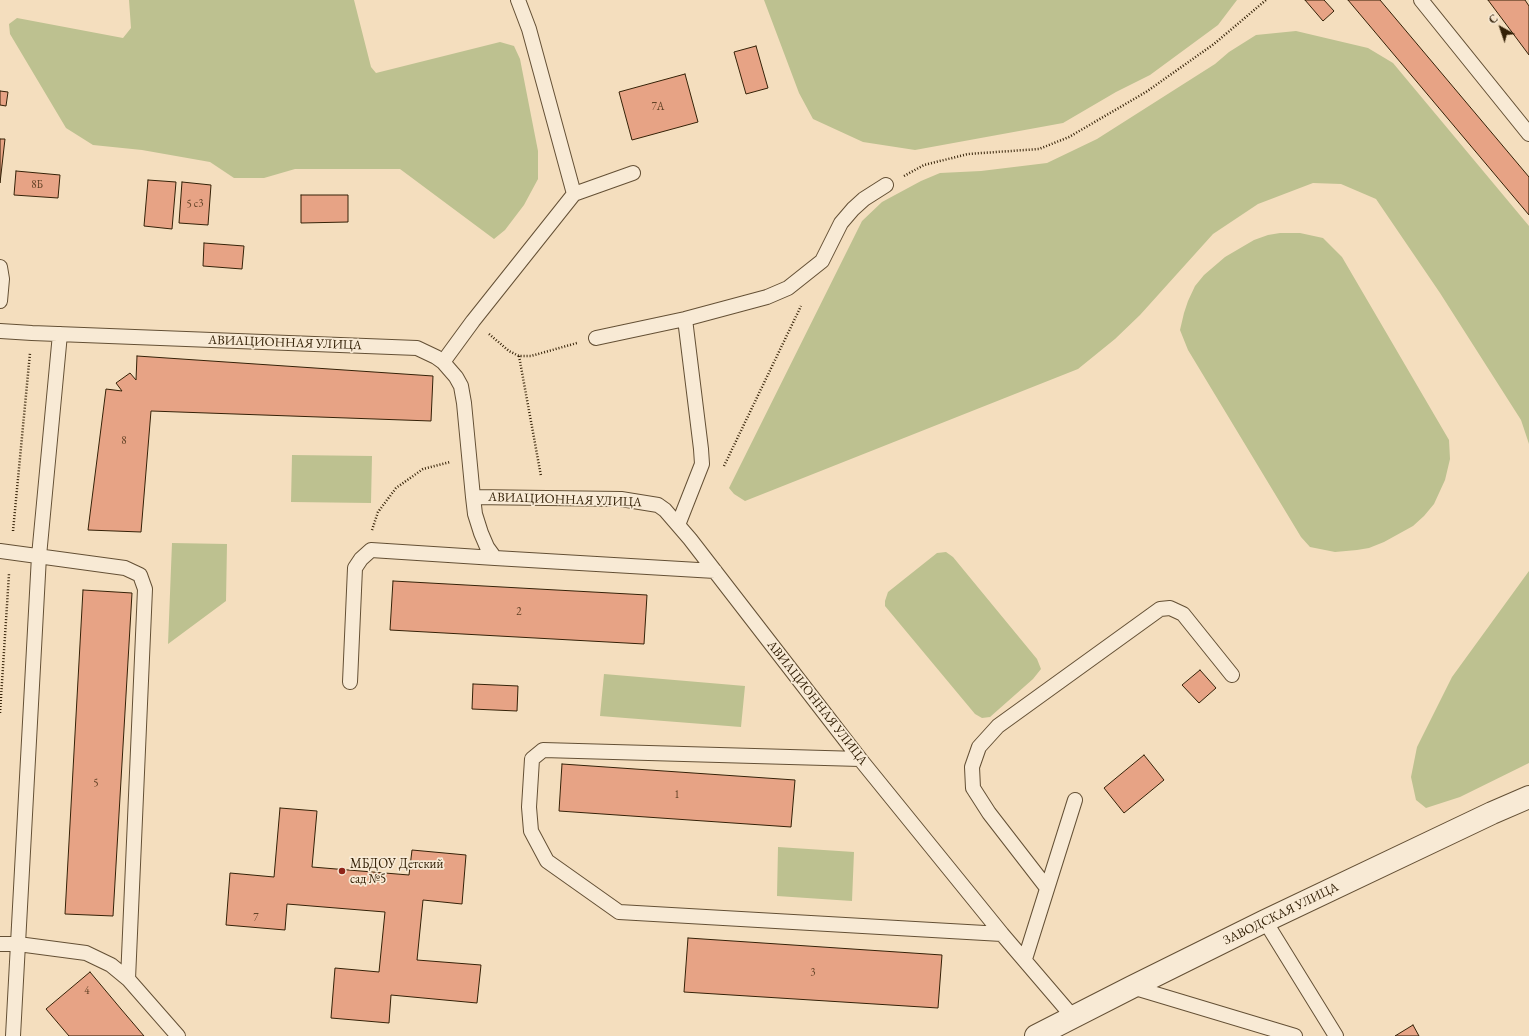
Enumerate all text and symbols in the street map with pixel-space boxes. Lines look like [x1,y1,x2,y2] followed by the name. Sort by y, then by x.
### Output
[1481,8,1521,48] north arrow
[1486,11,1501,27] text: С
[652,100,664,114] house number: 7А
[31,178,43,192] house number: 8Б
[186,197,204,211] house number: 5 с3
[208,333,362,353] street label: АВИАЦИОННАЯ УЛИЦА
[121,434,127,448] house number: 8
[488,490,642,510] street label: АВИАЦИОННАЯ УЛИЦА
[516,605,522,619] house number: 2
[763,638,871,768] street label: АВИАЦИОННАЯ УЛИЦА
[93,776,99,790] house number: 5
[674,788,680,802] house number: 1
[350,856,443,887] place label: МБДОУ Детский сад №5
[337,866,347,876] marker: МБДОУ Детский сад №5
[1221,879,1341,949] street label: ЗАВОДСКАЯ УЛИЦА
[253,911,259,925] house number: 7
[810,966,816,980] house number: 3
[84,984,90,998] house number: 4

